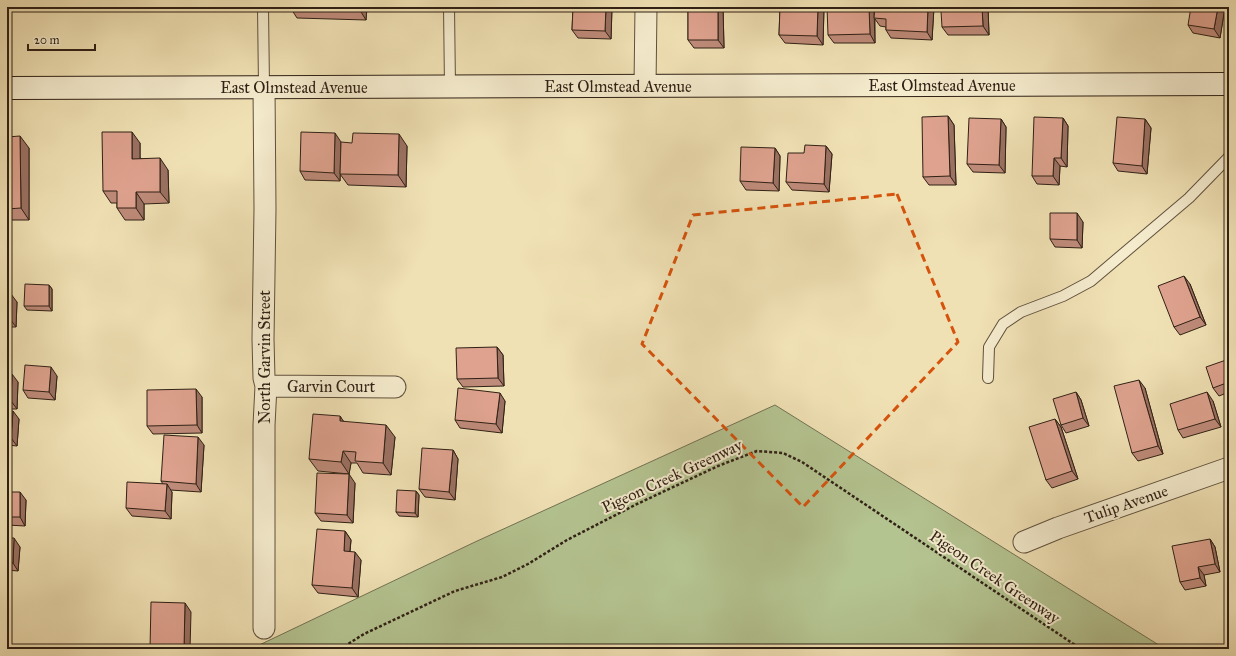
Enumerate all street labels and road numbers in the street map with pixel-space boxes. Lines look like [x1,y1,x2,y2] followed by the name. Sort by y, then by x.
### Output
[868,76,1016,95] street label: East Olmstead Avenue
[544,77,692,96] street label: East Olmstead Avenue
[220,78,368,97] street label: East Olmstead Avenue
[255,290,274,424] street label: North Garvin Street
[287,377,375,396] street label: Garvin Court
[599,435,746,518] street label: Pigeon Creek Greenway
[1082,481,1171,527] street label: Tulip Avenue
[926,526,1064,629] street label: Pigeon Creek Greenway

